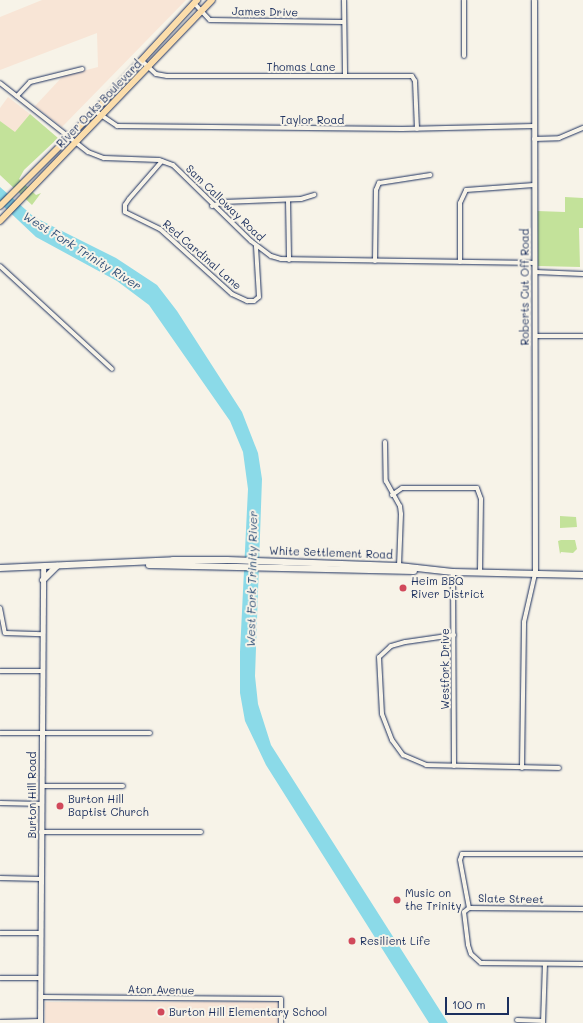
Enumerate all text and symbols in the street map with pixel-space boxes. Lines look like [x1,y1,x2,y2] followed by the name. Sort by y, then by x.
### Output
[232,5,298,19] street label: James Drive
[54,58,144,150] street label: River Oaks Boulevard
[267,60,335,74] street label: Thomas Lane
[280,113,344,127] street label: Taylor Road
[183,162,267,244] street label: Sam Calloway Road
[20,209,144,293] water label: West Fork Trinity River
[160,217,244,293] street label: Red Cardinal Lane
[518,228,532,346] street label: Roberts Cut Off Road
[244,511,260,647] water label: West Fork Trinity River
[269,544,393,562] street label: White Settlement Road
[411,575,484,601] place label: Heim BBQ River District
[398,583,408,593] marker: Heim BBQ River District
[438,628,452,710] street label: Westfork Drive
[25,752,39,838] street label: Burton Hill Road
[68,793,149,819] place label: Burton Hill Baptist Church
[55,801,65,811] marker: Burton Hill Baptist Church
[405,887,461,913] place label: Music on the Trinity
[478,892,544,906] street label: Slate Street
[392,895,402,905] marker: Music on the Trinity
[360,934,430,948] place label: Resilient Life
[347,936,357,946] marker: Resilient Life
[128,983,194,997] street label: Aton Avenue
[447,989,511,1015] scale bar
[452,996,486,1012] text: 100 m
[169,1005,327,1019] place label: Burton Hill Elementary School
[156,1007,166,1017] marker: Burton Hill Elementary School

